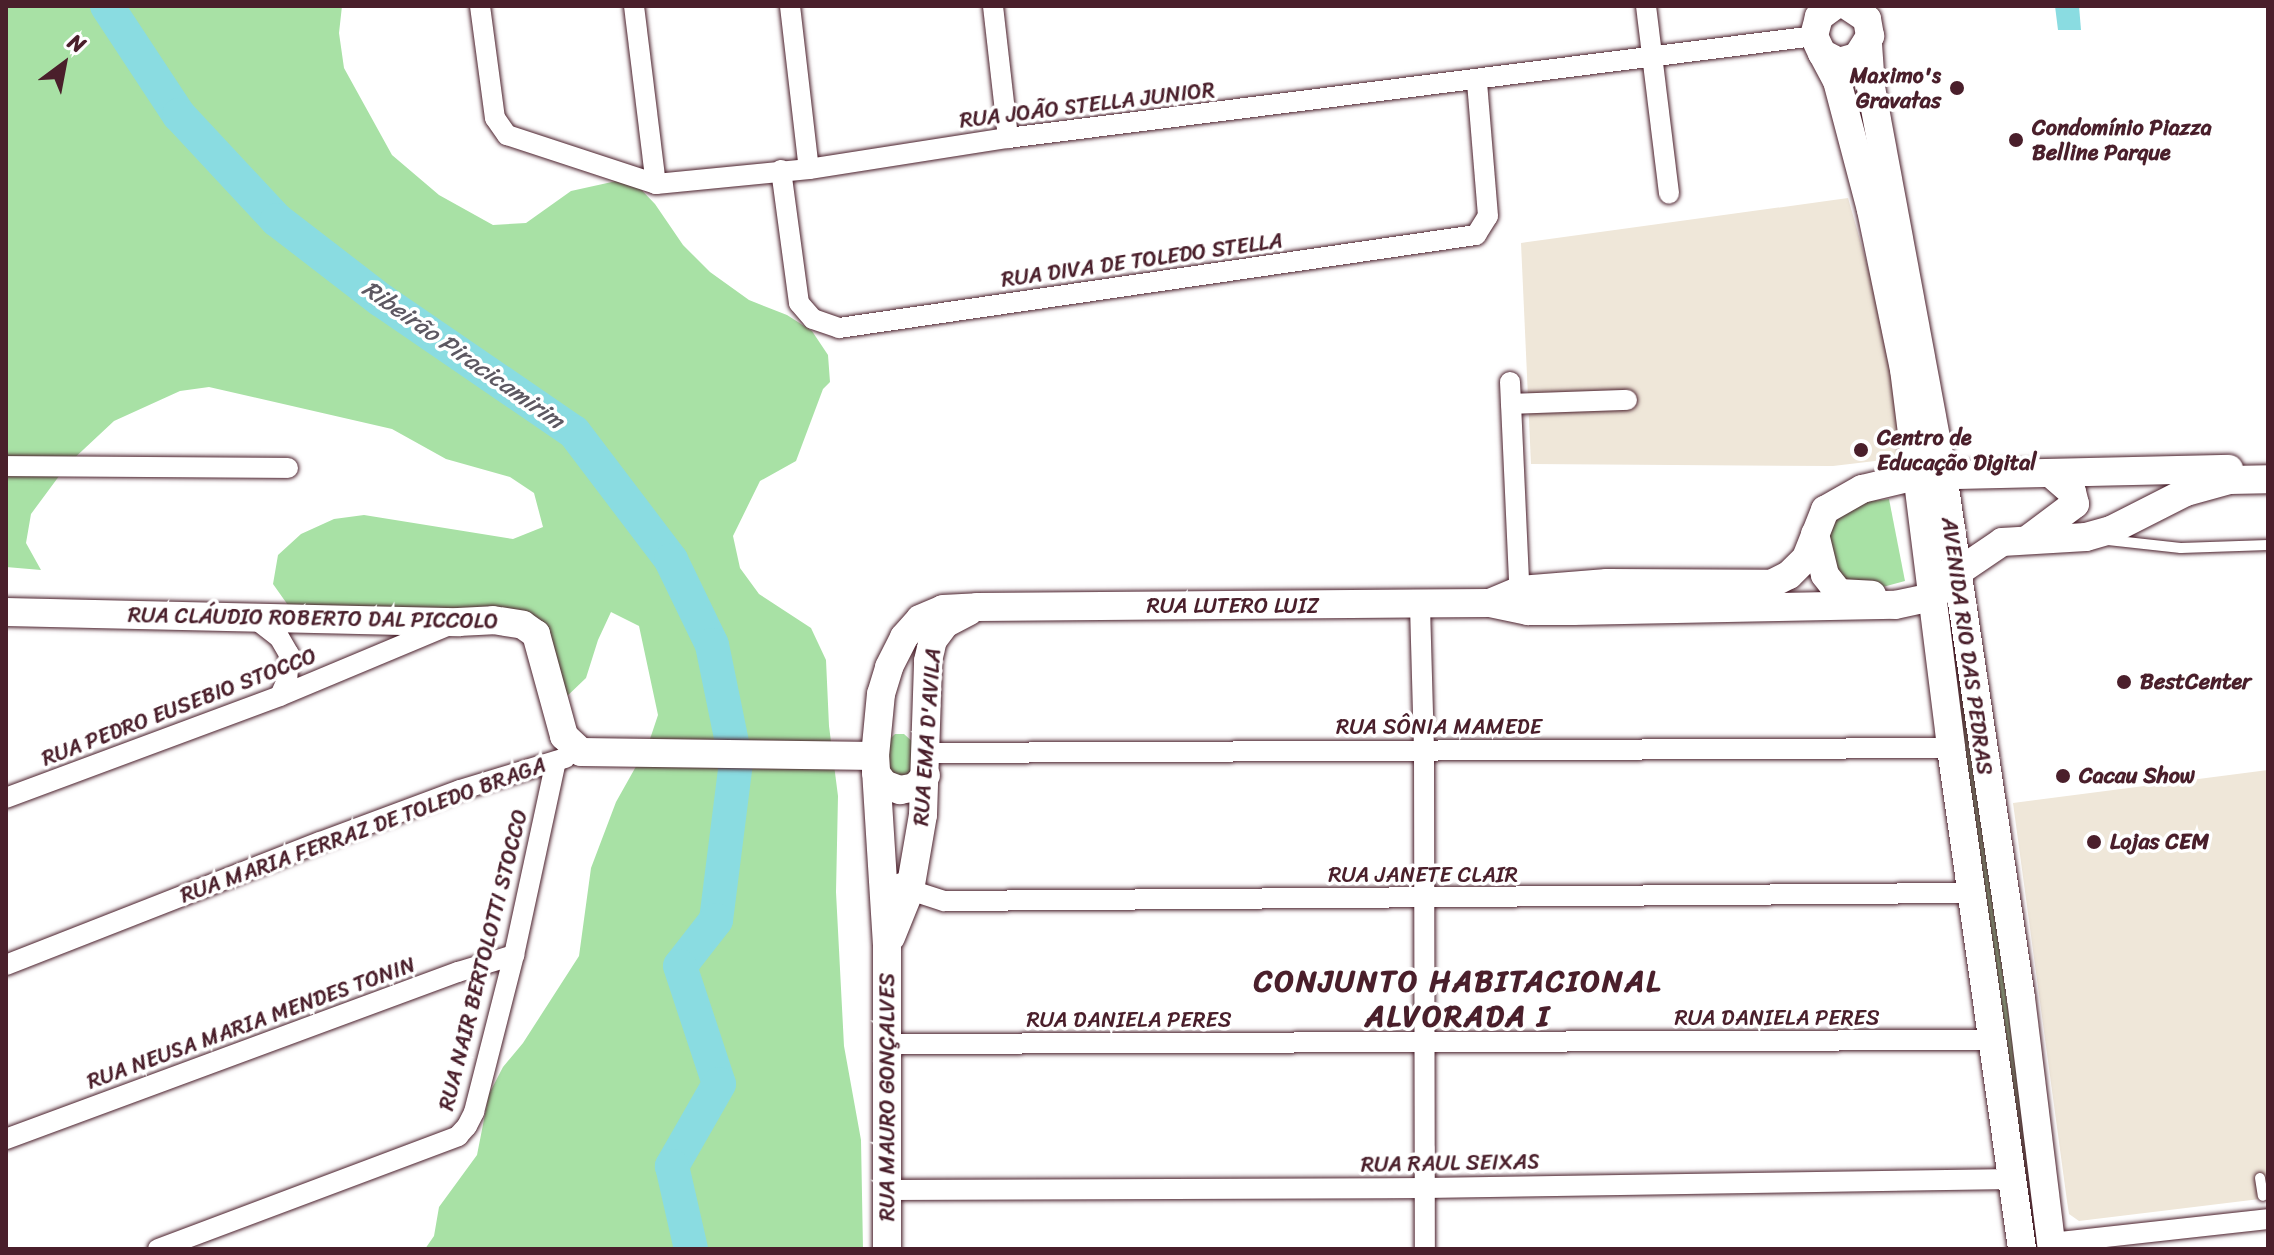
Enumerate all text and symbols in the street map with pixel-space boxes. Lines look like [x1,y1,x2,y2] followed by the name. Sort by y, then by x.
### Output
[60,23,94,64] text: N
[24,24,104,104] north arrow
[1850,62,1941,114] place label: Maximo's Gravatas
[957,76,1217,134] street label: RUA JOÃO STELLA JUNIOR
[1948,79,1966,97] marker: Maximo's Gravatas
[2032,114,2212,166] place label: Condomínio Piazza Belline Parque
[2007,131,2025,149] marker: Condomínio Piazza Belline Parque
[998,227,1286,293] street label: RUA DIVA DE TOLEDO STELLA
[357,275,569,435] water label: Ribeirão Piracicamirim
[1877,424,2037,476] place label: Centro de Educação Digital
[1852,441,1870,459] marker: Centro de Educação Digital
[1936,514,1998,778] street label: AVENIDA RIO DAS PEDRAS
[1147,593,1319,619] street label: RUA LUTERO LUIZ
[128,602,498,634] street label: RUA CLÁUDIO ROBERTO DAL PICCOLO
[37,642,321,772] street label: RUA PEDRO EUSEBIO STOCCO
[908,648,946,826] street label: RUA EMA D'AVILA
[2140,669,2251,695] place label: BestCenter
[2115,673,2133,691] marker: BestCenter
[1335,714,1543,740] street label: RUA SÔNIA MAMEDE
[177,752,549,908] street label: RUA MARIA FERRAZ DE TOLEDO BRAGA
[2079,763,2195,789] place label: Cacau Show
[2054,767,2072,785] marker: Cacau Show
[433,807,533,1113] street label: RUA NAIR BERTOLOTTI STOCCO
[2110,829,2210,855] place label: Lojas CEM
[2085,833,2103,851] marker: Lojas CEM
[1330,862,1516,888] street label: RUA JANETE CLAIR
[82,951,420,1095] street label: RUA NEUSA MARIA MENDES TONIN
[1256,963,1660,1034] district label: CONJUNTO HABITACIONAL ALVORADA I
[874,973,900,1221] street label: RUA MAURO GONÇALVES
[1677,1005,1877,1031] street label: RUA DANIELA PERES
[1029,1007,1229,1033] street label: RUA DANIELA PERES
[1361,1148,1539,1178] street label: RUA RAUL SEIXAS

